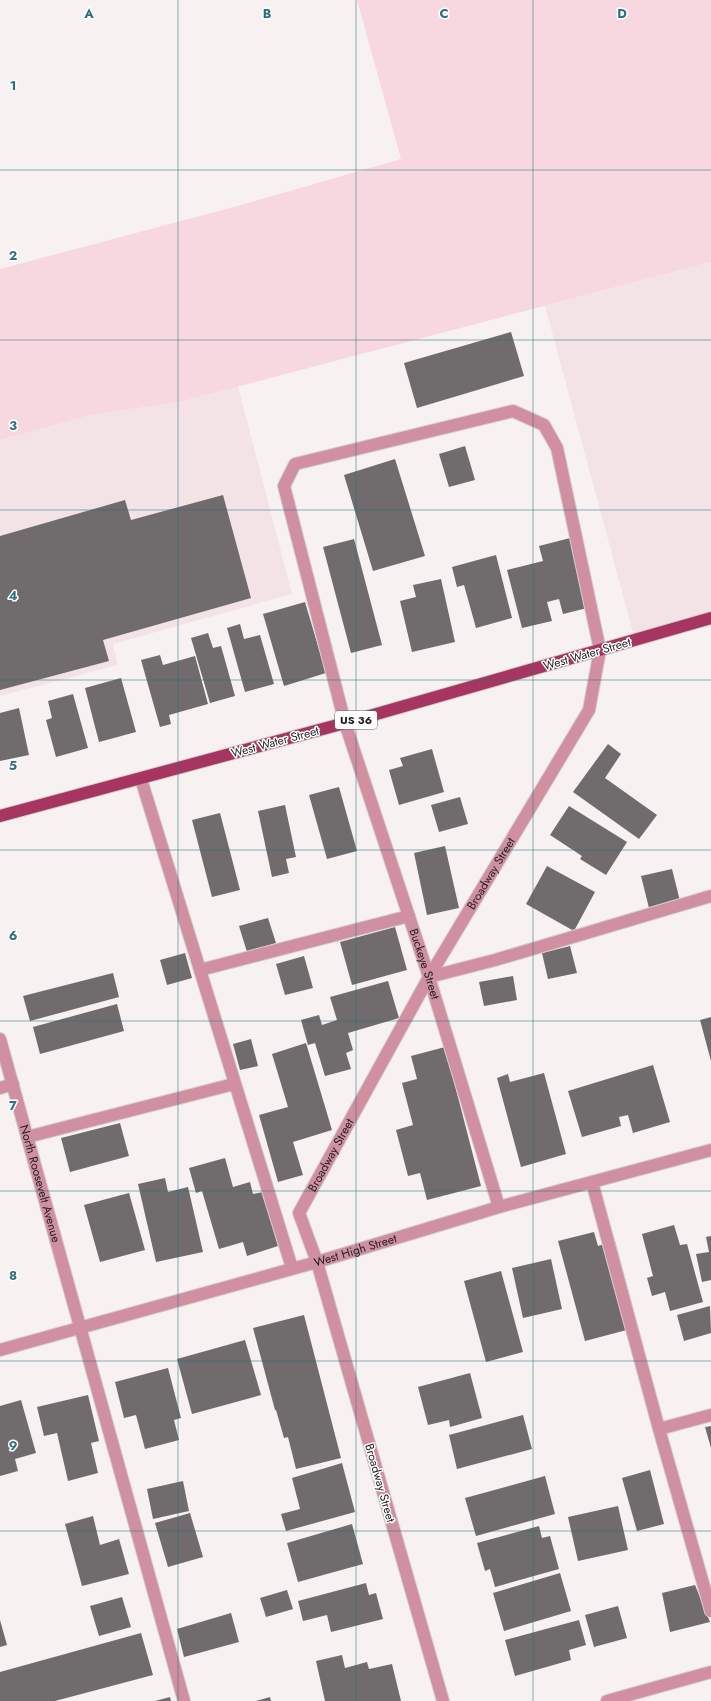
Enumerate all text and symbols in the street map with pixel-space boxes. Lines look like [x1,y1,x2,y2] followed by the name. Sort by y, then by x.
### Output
[83,4,94,23] text: A
[263,4,272,23] text: B
[439,4,449,23] text: C
[617,4,627,23] text: D
[10,76,16,95] text: 1
[9,246,17,265] text: 2
[9,416,17,435] text: 3
[8,586,18,605] text: 4
[541,633,633,675] street label: West Water Street
[335,711,377,729] road number: US 36
[229,722,321,762] street label: West Water Street
[9,756,17,775] text: 5
[462,834,520,913] street label: Broadway Street
[9,926,18,945] text: 6
[405,926,444,1002] street label: Buckeye Street
[9,1096,17,1115] text: 7
[303,1115,358,1195] street label: Broadway Street
[15,1123,65,1244] street label: North Roosevelt Avenue
[312,1229,399,1271] street label: West High Street
[9,1266,17,1285] text: 8
[9,1436,18,1455] text: 9
[360,1441,400,1525] street label: Broadway Street

